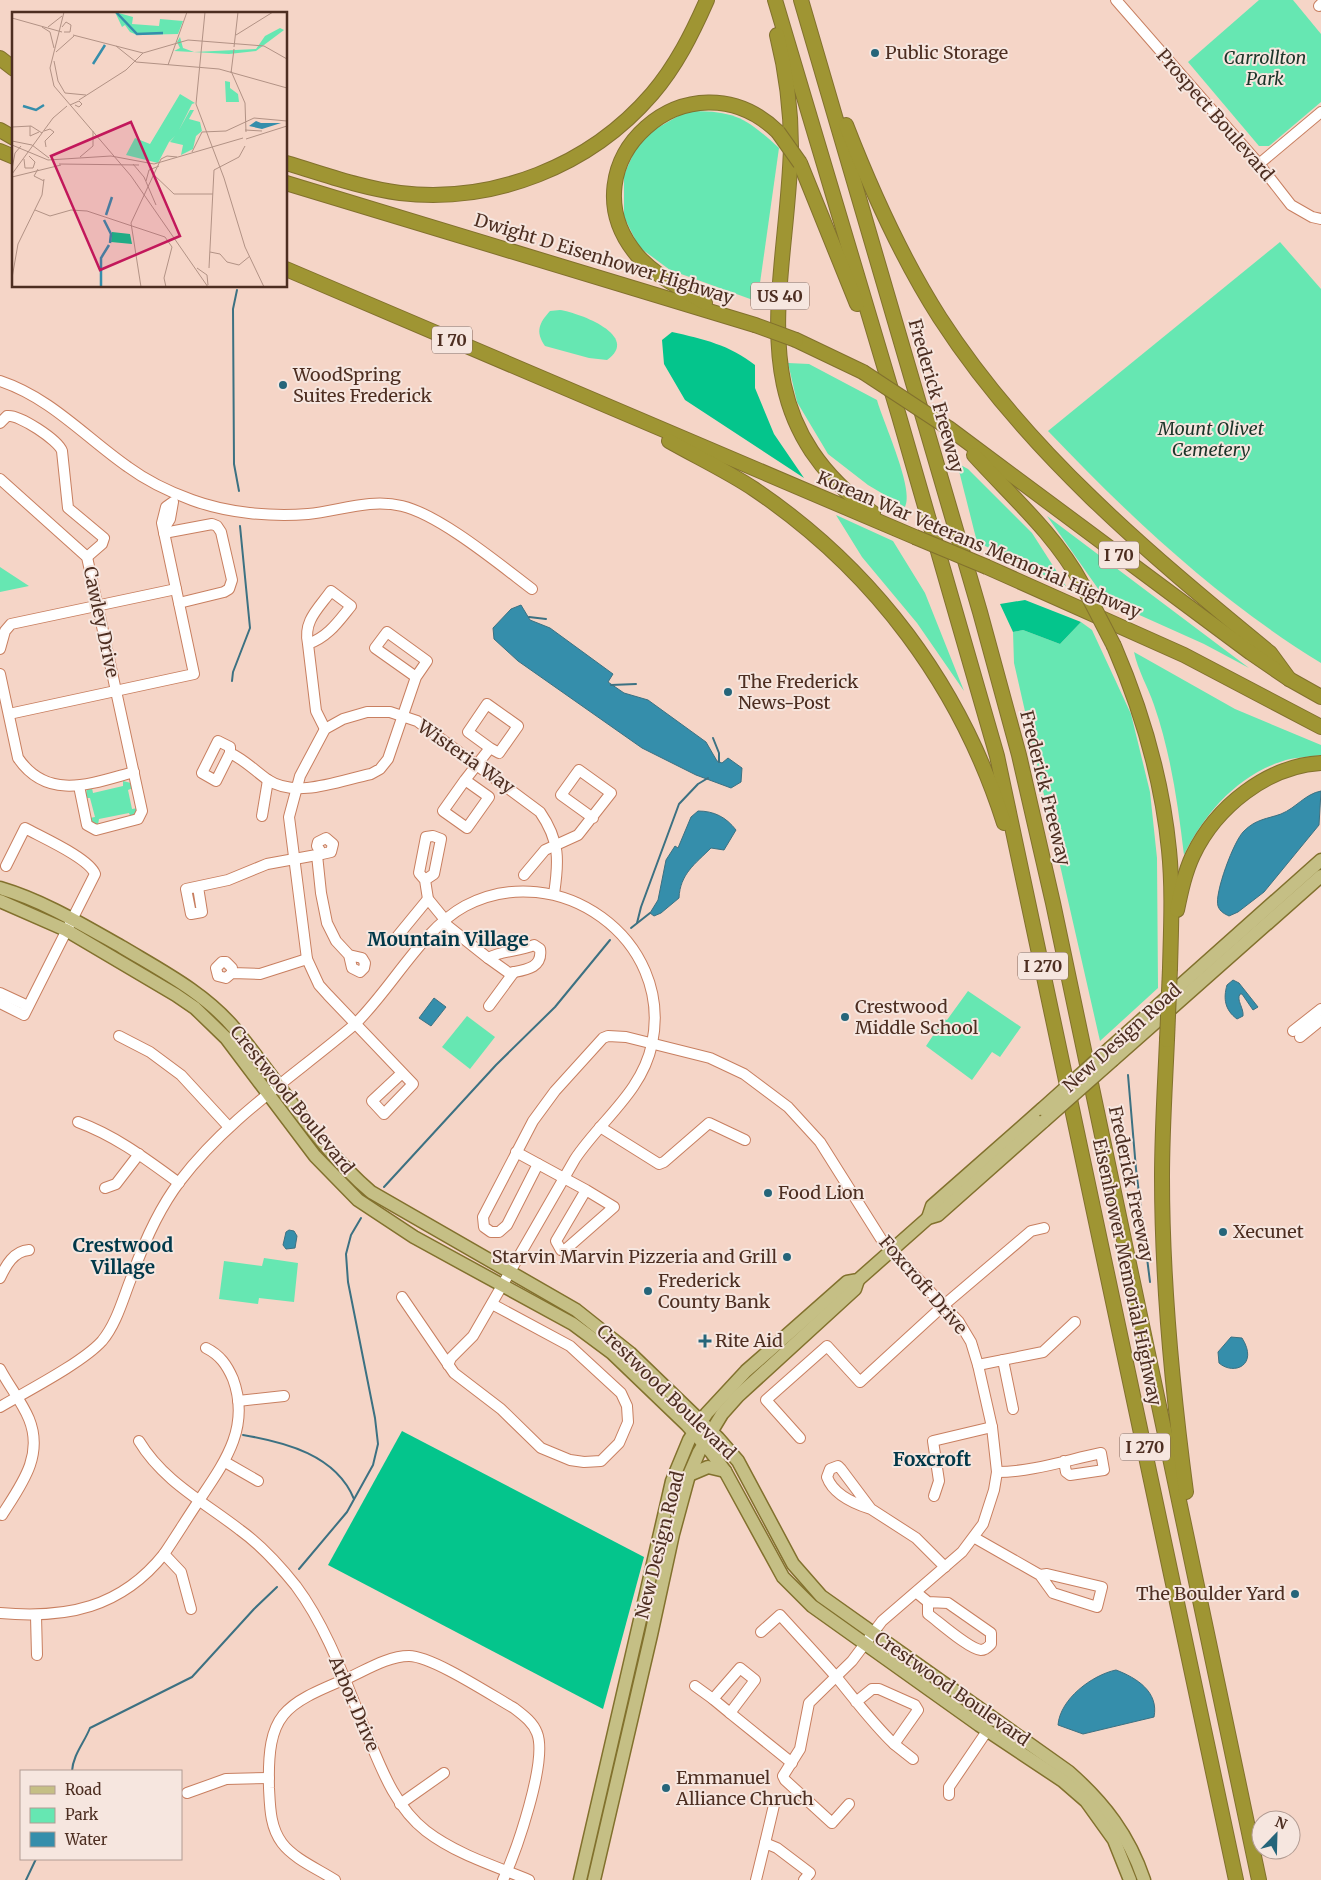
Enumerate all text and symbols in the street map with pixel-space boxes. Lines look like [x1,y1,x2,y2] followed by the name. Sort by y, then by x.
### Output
[12,12,288,288] inset map
[885,41,1008,64] place label: Public Storage
[1152,44,1279,186] street label: Prospect Boulevard
[1224,46,1306,90] park label: Carrollton Park
[869,47,881,59] marker: Public Storage
[472,208,737,309] street label: Dwight D Eisenhower Highway
[751,282,809,310] road number: US 40
[904,316,970,476] street label: Frederick Freeway
[432,326,472,354] road number: I 70
[292,363,433,407] place label: WoodSpring Suites Frederick
[277,379,289,391] marker: WoodSpring Suites Frederick
[1157,417,1265,461] park label: Mount Olivet Cemetery
[814,466,1145,624] street label: Korean War Veterans Memorial Highway
[1099,542,1139,568] road number: I 70
[79,564,124,679] street label: Cawley Drive
[738,670,859,714] place label: The Frederick News-Post
[722,686,734,698] marker: The Frederick News-Post
[1015,708,1076,868] street label: Frederick Freeway
[412,714,520,799] street label: Wisteria Way
[367,927,529,951] district label: Mountain Village
[1018,952,1068,979] road number: I 270
[1058,978,1186,1097] street label: New Design Road
[855,995,979,1039] place label: Crestwood Middle School
[839,1011,851,1023] marker: Crestwood Middle School
[225,1021,359,1179] street label: Crestwood Boulevard
[1104,1104,1159,1265] street label: Frederick Freeway
[1088,1136,1167,1408] street label: Eisenhower Memorial Highway
[778,1181,865,1204] place label: Food Lion
[762,1187,774,1199] marker: Food Lion
[1233,1220,1304,1243] place label: Xecunet
[1217,1226,1229,1238] marker: Xecunet
[874,1231,972,1339] street label: Foxcroft Drive
[73,1233,173,1279] district label: Crestwood Village
[492,1245,777,1268] place label: Starvin Marvin Pizzeria and Grill
[781,1251,793,1263] marker: Starvin Marvin Pizzeria and Grill
[658,1269,771,1313] place label: Frederick County Bank
[642,1285,654,1297] marker: Frederick County Bank
[592,1319,741,1464] street label: Crestwood Boulevard
[715,1329,783,1352] place label: Rite Aid
[699,1335,711,1347] marker: Rite Aid
[1120,1434,1170,1460] road number: I 270
[893,1447,972,1471] district label: Foxcroft
[630,1468,689,1621] street label: New Design Road
[1136,1582,1285,1605] place label: The Boulder Yard
[1289,1588,1301,1600] marker: The Boulder Yard
[870,1626,1035,1751] street label: Crestwood Boulevard
[324,1652,385,1755] street label: Arbor Drive
[675,1766,814,1810] place label: Emmanuel Alliance Chruch
[20,1770,182,1860] legend
[65,1780,101,1799] text: Road
[660,1782,672,1794] marker: Emmanuel Alliance Chruch
[65,1805,99,1824] text: Park
[1251,1810,1301,1860] north arrow
[1272,1813,1290,1833] text: N
[64,1830,108,1849] text: Water

